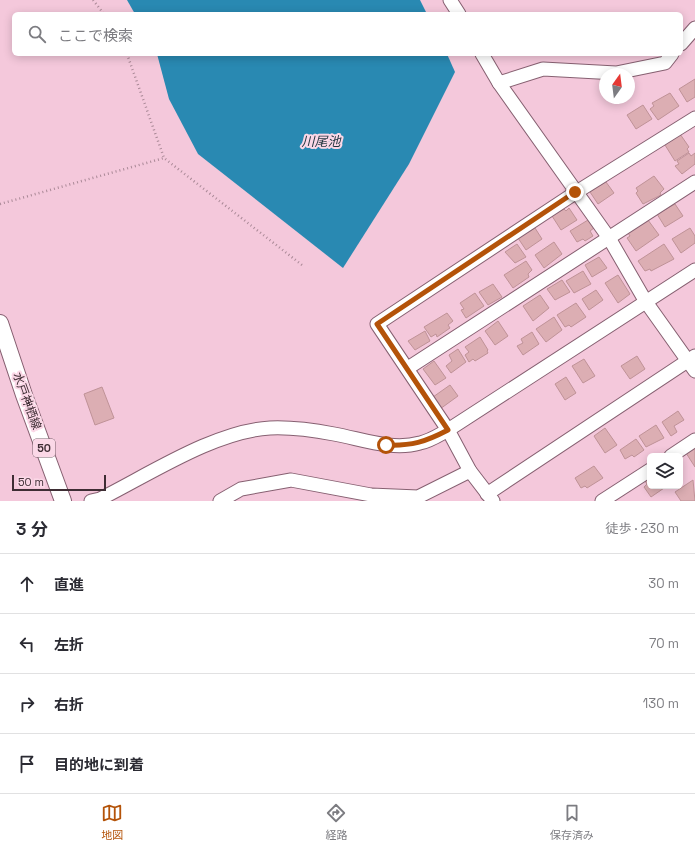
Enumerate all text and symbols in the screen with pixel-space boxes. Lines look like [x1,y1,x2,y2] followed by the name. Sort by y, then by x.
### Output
[12,12,683,56] search box
[26,23,48,45] icon: search
[58,26,133,45] text: ここで検索
[599,68,635,104] north arrow
[301,133,342,150] water label: 川尾池
[566,183,584,201] route end
[9,370,45,432] street label: 水戸神栖線
[377,436,395,454] route start
[33,439,55,457] road number: 50
[647,453,683,489] map controls
[647,453,683,489] button: layers
[12,473,106,492] scale bar
[18,475,44,489] text: 50 m
[16,518,48,540] text: 3 分
[605,520,679,537] text: 徒歩 · 230 m
[16,573,38,595] icon: ahead
[54,575,84,594] text: 直進
[648,575,679,592] text: 30 m
[16,633,38,655] icon: left
[54,635,84,654] text: 左折
[649,635,679,652] text: 70 m
[16,693,38,715] icon: right
[54,695,84,714] text: 右折
[643,695,679,712] text: 130 m
[16,753,38,775] icon: arrive
[54,755,144,774] text: 目的地に到着
[101,802,123,842] tab: 地図
[325,802,347,842] tab: 経路
[550,802,594,842] tab: 保存済み

